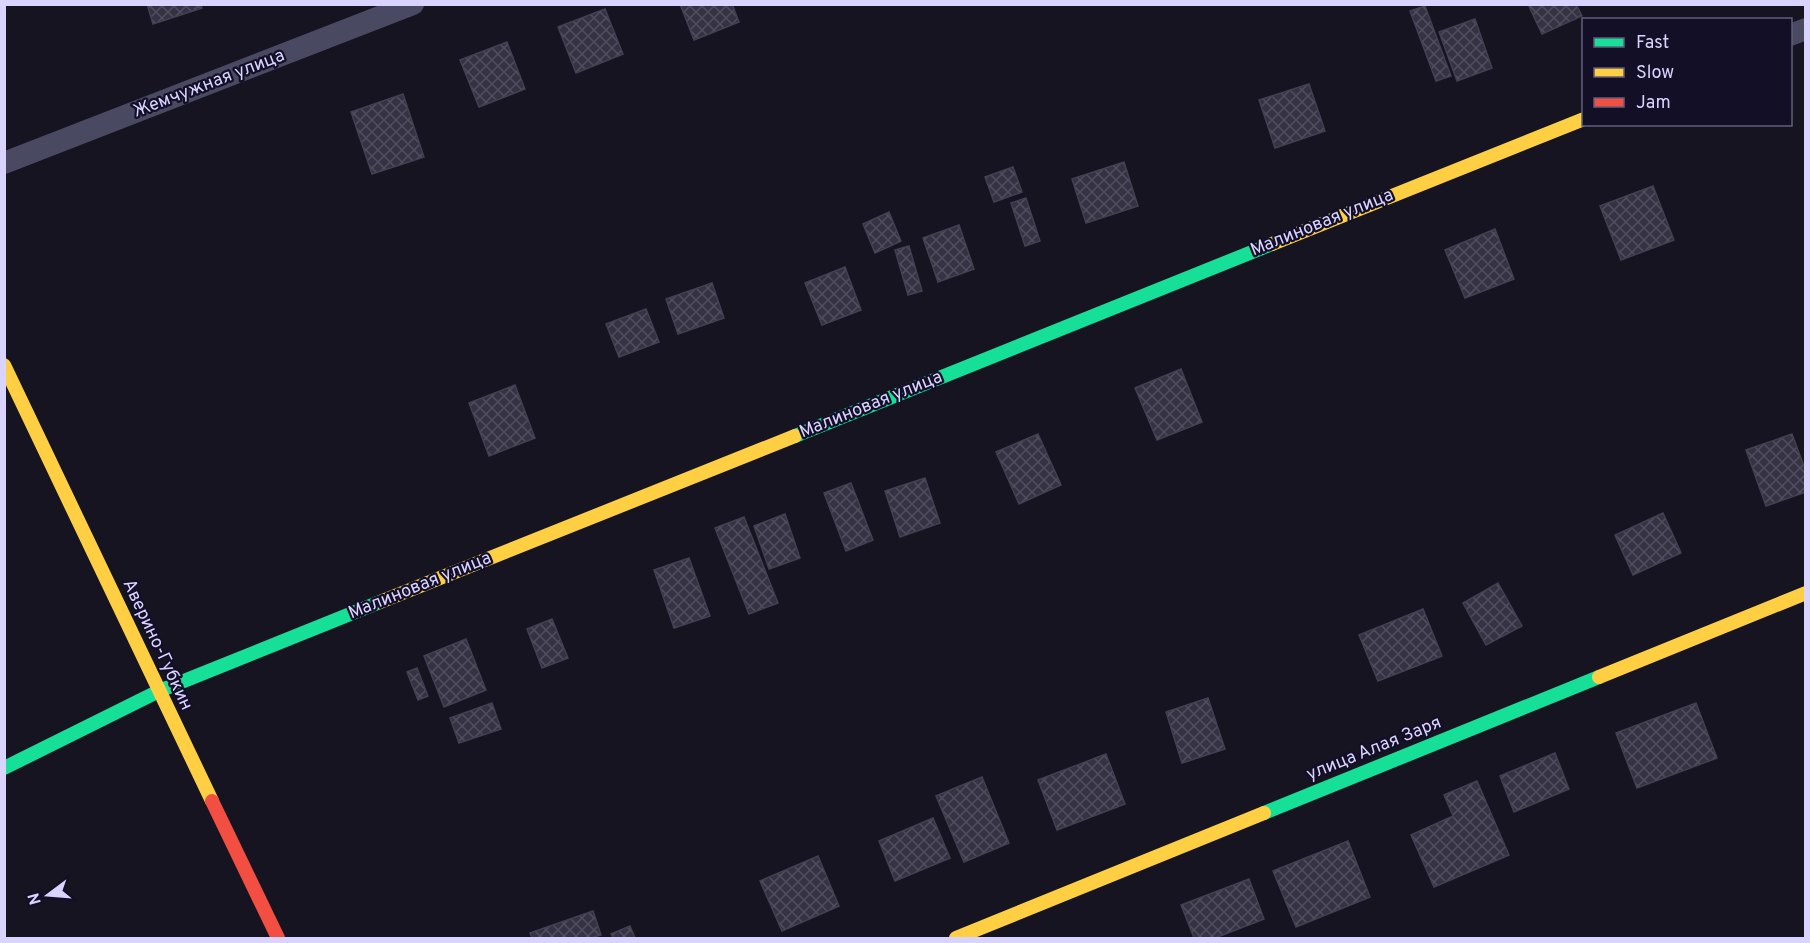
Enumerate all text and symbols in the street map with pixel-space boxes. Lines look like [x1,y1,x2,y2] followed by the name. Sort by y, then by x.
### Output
[1582,18,1792,126] legend
[1636,32,1669,55] text: Fast
[130,45,288,123] street label: Жемчужная улица
[1636,62,1674,85] text: Slow
[1636,92,1671,115] text: Jam
[1247,184,1397,262] street label: Малиновая улица
[796,366,946,444] street label: Малиновая улица
[345,547,495,625] street label: Малиновая улица
[117,576,197,714] street label: Аверино-Губкин
[1303,711,1445,787] street label: улица Алая Заря
[18,865,78,925] north arrow
[24,890,47,907] text: N

